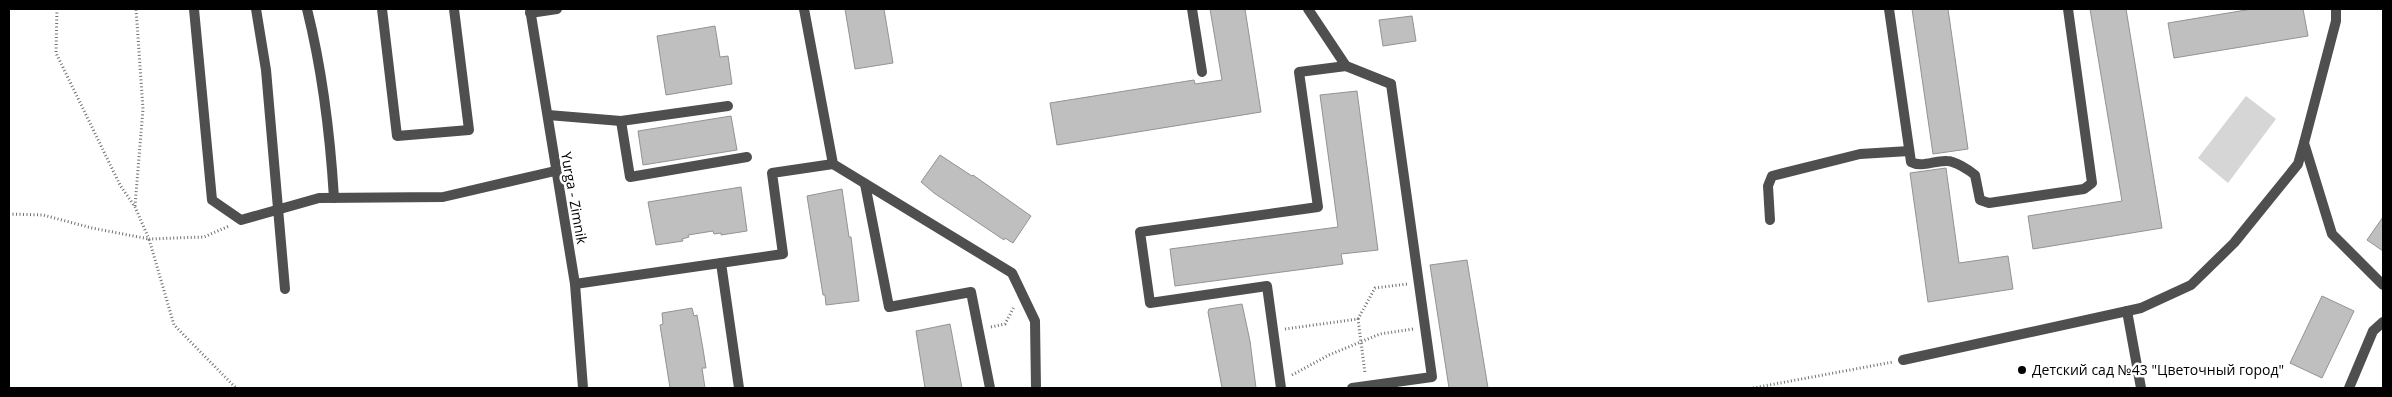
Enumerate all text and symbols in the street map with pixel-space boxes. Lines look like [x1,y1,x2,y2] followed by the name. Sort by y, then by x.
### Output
[557,150,592,246] street label: Yurga - Zimnik
[2032,360,2284,379] place label: Детский сад №43 "Цветочный город"
[2016,364,2028,376] marker: Детский сад №43 "Цветочный город"

